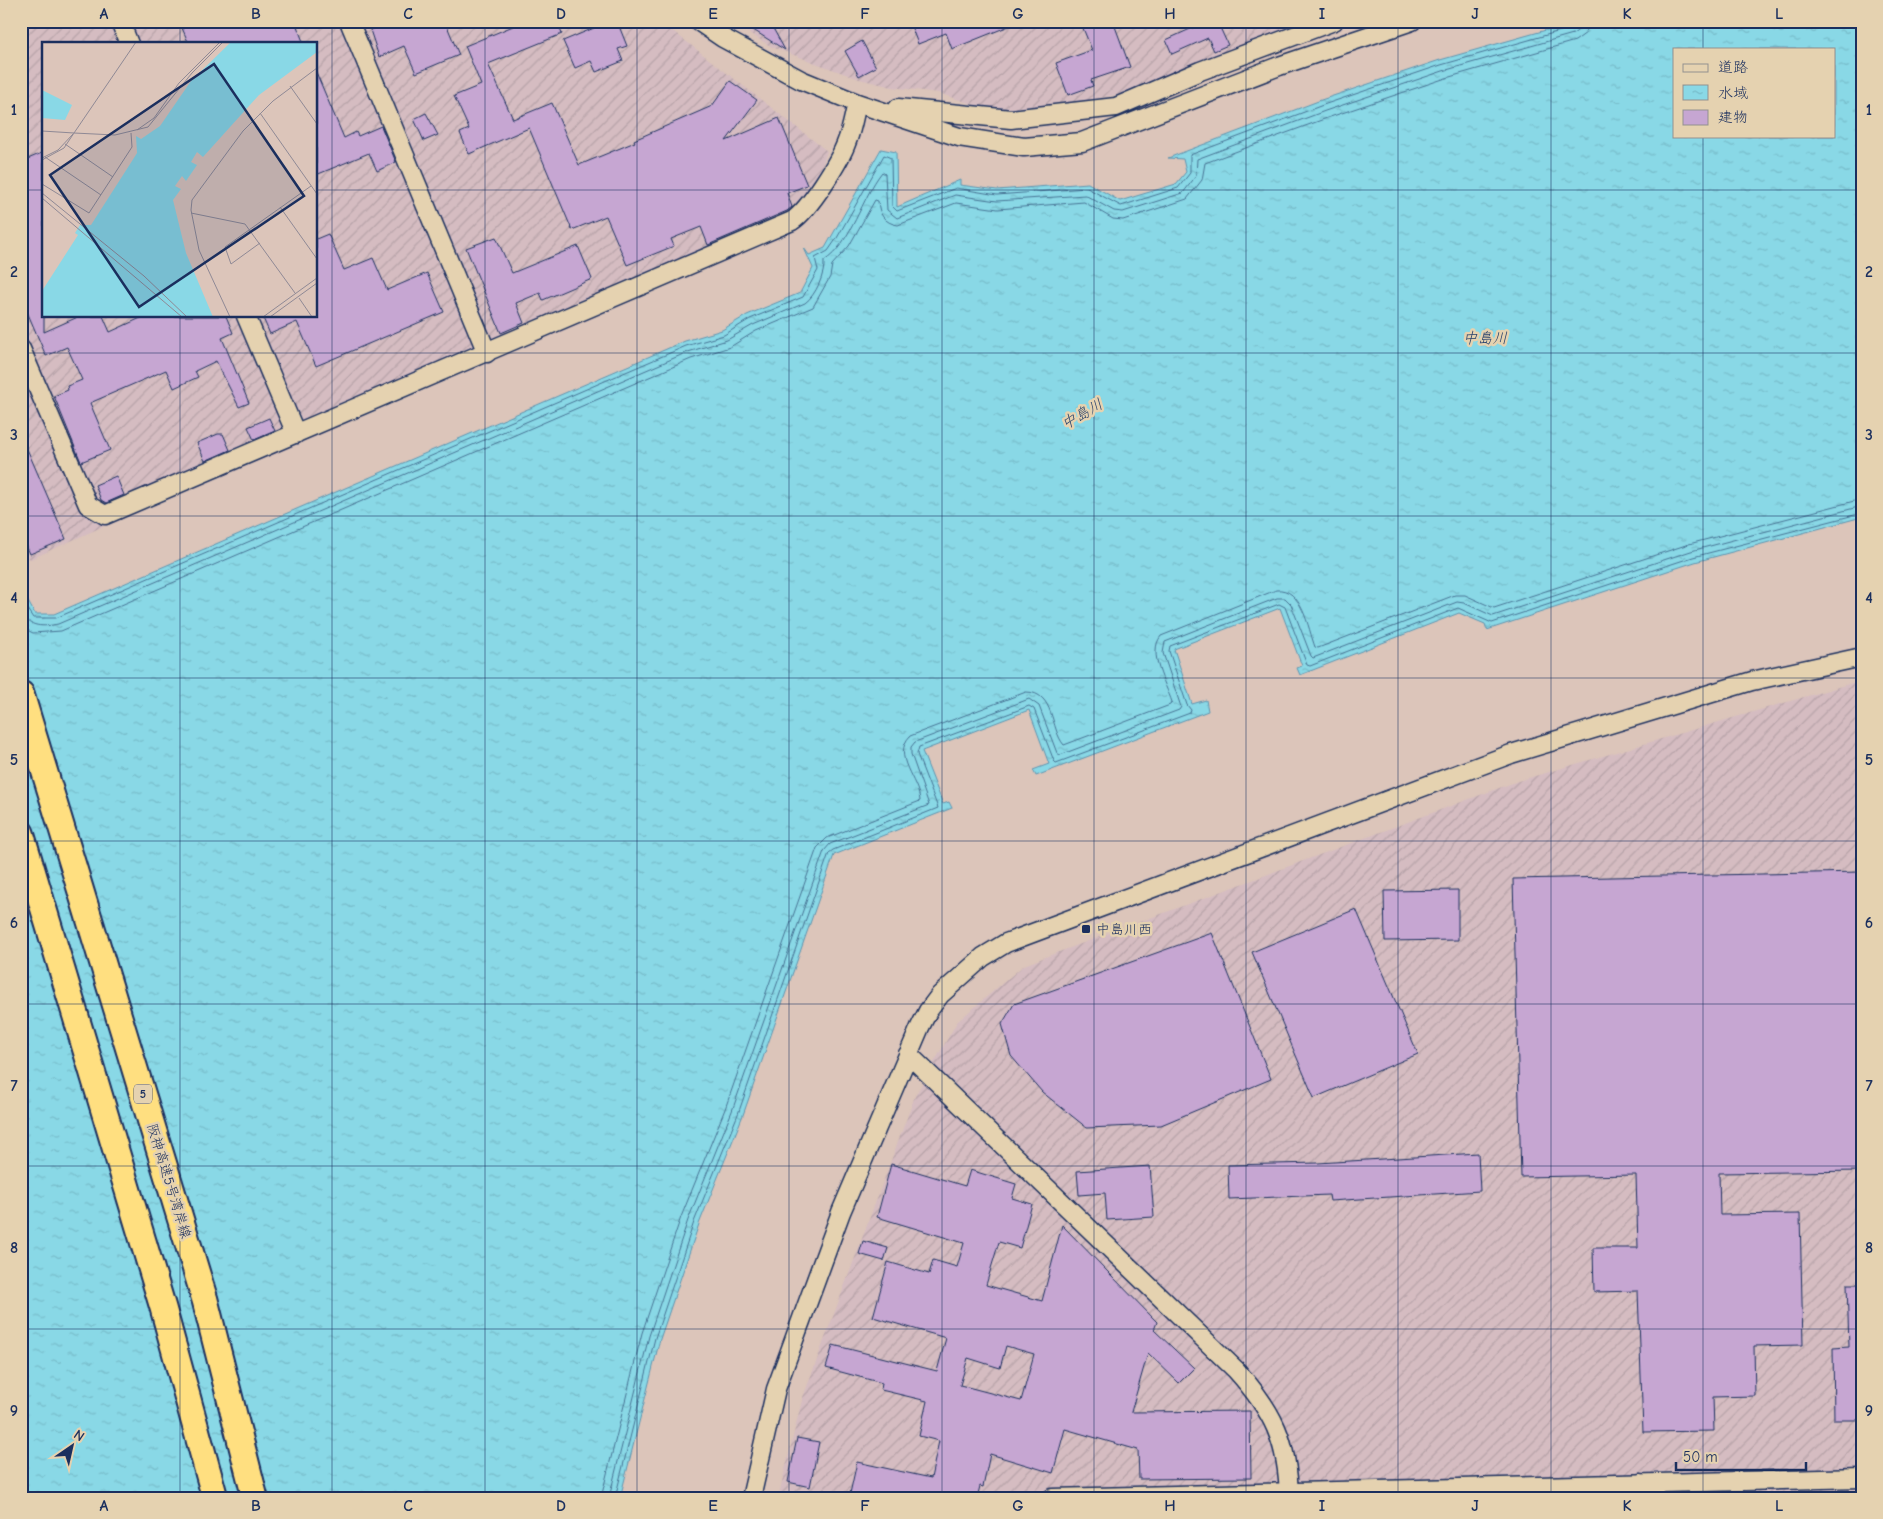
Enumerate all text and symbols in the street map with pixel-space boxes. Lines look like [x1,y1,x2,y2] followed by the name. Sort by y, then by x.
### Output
[100,5,109,23] text: A
[251,5,261,23] text: B
[403,5,413,23] text: C
[556,5,566,23] text: D
[708,5,718,23] text: E
[860,5,870,23] text: F
[1012,5,1024,23] text: G
[1164,5,1176,23] text: H
[1319,5,1325,23] text: I
[1471,5,1479,23] text: J
[1622,5,1632,23] text: K
[1775,5,1783,23] text: L
[42,42,318,318] inset map
[1673,48,1836,138] legend
[1718,58,1748,76] text: 道路
[1718,84,1748,102] text: 水域
[11,101,17,119] text: 1
[1866,101,1872,119] text: 1
[1718,108,1748,126] text: 建物
[10,263,18,281] text: 2
[1865,263,1873,281] text: 2
[1462,329,1508,347] water label: 中島川
[1058,395,1106,433] water label: 中島川
[10,426,18,444] text: 3
[1865,426,1873,444] text: 3
[10,589,18,607] text: 4
[1865,589,1873,607] text: 4
[10,751,18,769] text: 5
[1865,751,1873,769] text: 5
[10,914,18,932] text: 6
[1865,914,1873,932] text: 6
[1096,921,1152,938] place label: 中島川西
[1080,923,1092,935] marker: 中島川西
[10,1077,18,1095] text: 7
[1865,1077,1873,1095] text: 7
[134,1084,152,1104] road number: 5
[143,1121,195,1241] street label: 阪神高速5号湾岸線
[10,1239,18,1257] text: 8
[1865,1239,1873,1257] text: 8
[10,1402,18,1420] text: 9
[1865,1402,1873,1420] text: 9
[48,1422,98,1472] north arrow
[70,1426,88,1445] text: N
[1676,1439,1806,1471] scale bar
[1683,1448,1718,1466] text: 50 m
[100,1497,109,1515] text: A
[251,1497,261,1515] text: B
[403,1497,413,1515] text: C
[556,1497,566,1515] text: D
[708,1497,718,1515] text: E
[860,1497,870,1515] text: F
[1012,1497,1024,1515] text: G
[1164,1497,1176,1515] text: H
[1319,1497,1325,1515] text: I
[1471,1497,1479,1515] text: J
[1622,1497,1632,1515] text: K
[1775,1497,1783,1515] text: L

